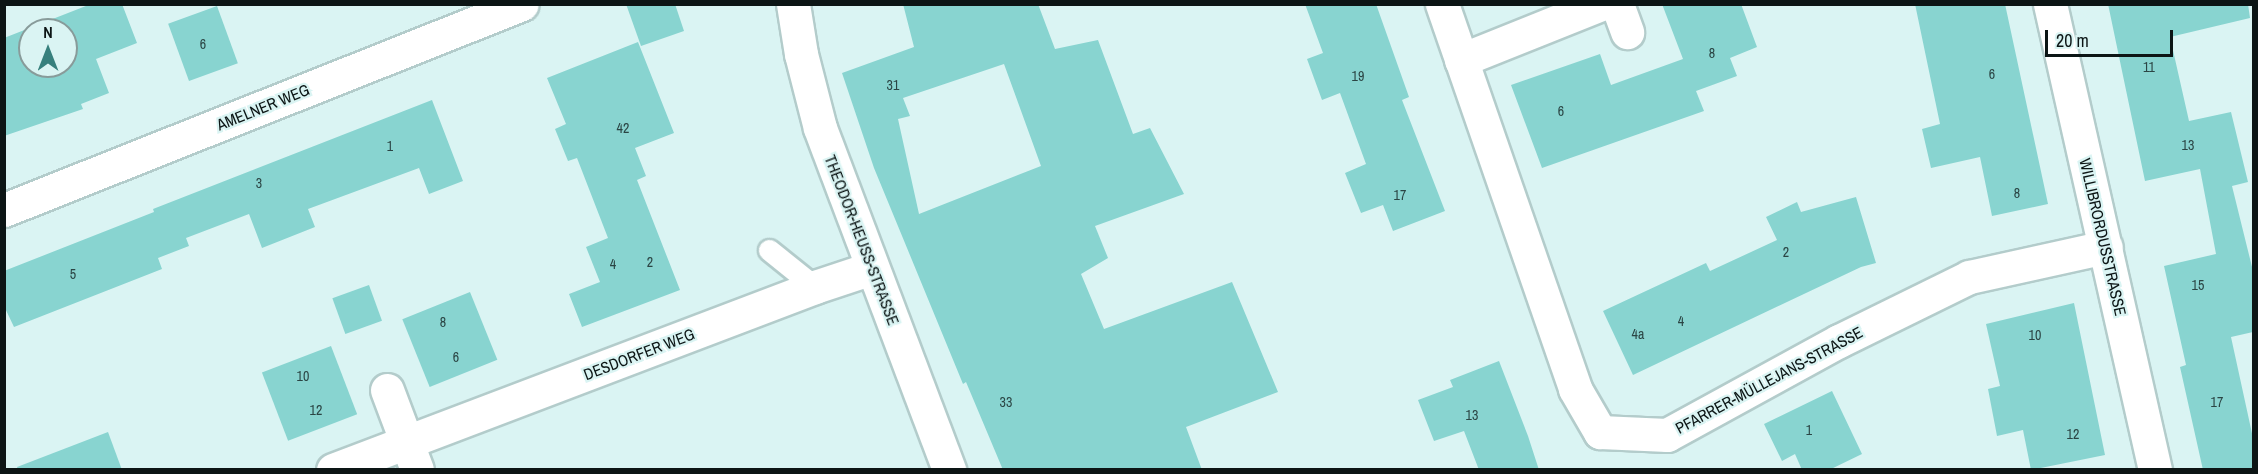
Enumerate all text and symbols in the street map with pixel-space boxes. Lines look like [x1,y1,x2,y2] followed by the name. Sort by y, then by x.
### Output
[18,18,78,78] north arrow
[2048,18,2176,56] scale bar
[43,21,53,43] text: N
[2056,28,2089,53] text: 20 m
[200,36,206,52] house number: 6
[1709,45,1715,61] house number: 8
[2143,59,2155,75] house number: 11
[1989,66,1995,82] house number: 6
[1352,68,1364,84] house number: 19
[887,77,899,93] house number: 31
[214,80,312,134] street label: AMELNER WEG
[1558,103,1564,119] house number: 6
[617,120,629,136] house number: 42
[2182,137,2194,153] house number: 13
[387,138,393,154] house number: 1
[821,152,903,328] street label: THEODOR-HEUSS-STRASSE
[2076,156,2130,318] street label: WILLIBRORDUSSTRASSE
[256,175,262,191] house number: 3
[2014,185,2020,201] house number: 8
[1394,187,1406,203] house number: 17
[1783,244,1789,260] house number: 2
[647,254,653,270] house number: 2
[610,256,616,272] house number: 4
[70,266,76,282] house number: 5
[2192,277,2204,293] house number: 15
[1678,313,1684,329] house number: 4
[440,314,446,330] house number: 8
[1672,322,1866,438] street label: PFARRER-MÜLLEJANS-STRASSE
[581,324,697,384] street label: DESDORFER WEG
[1632,326,1644,342] house number: 4a
[2029,327,2041,343] house number: 10
[453,349,459,365] house number: 6
[297,368,309,384] house number: 10
[1000,394,1012,410] house number: 33
[2211,394,2223,410] house number: 17
[310,402,322,418] house number: 12
[1466,407,1478,423] house number: 13
[1806,422,1812,438] house number: 1
[2067,426,2079,442] house number: 12

